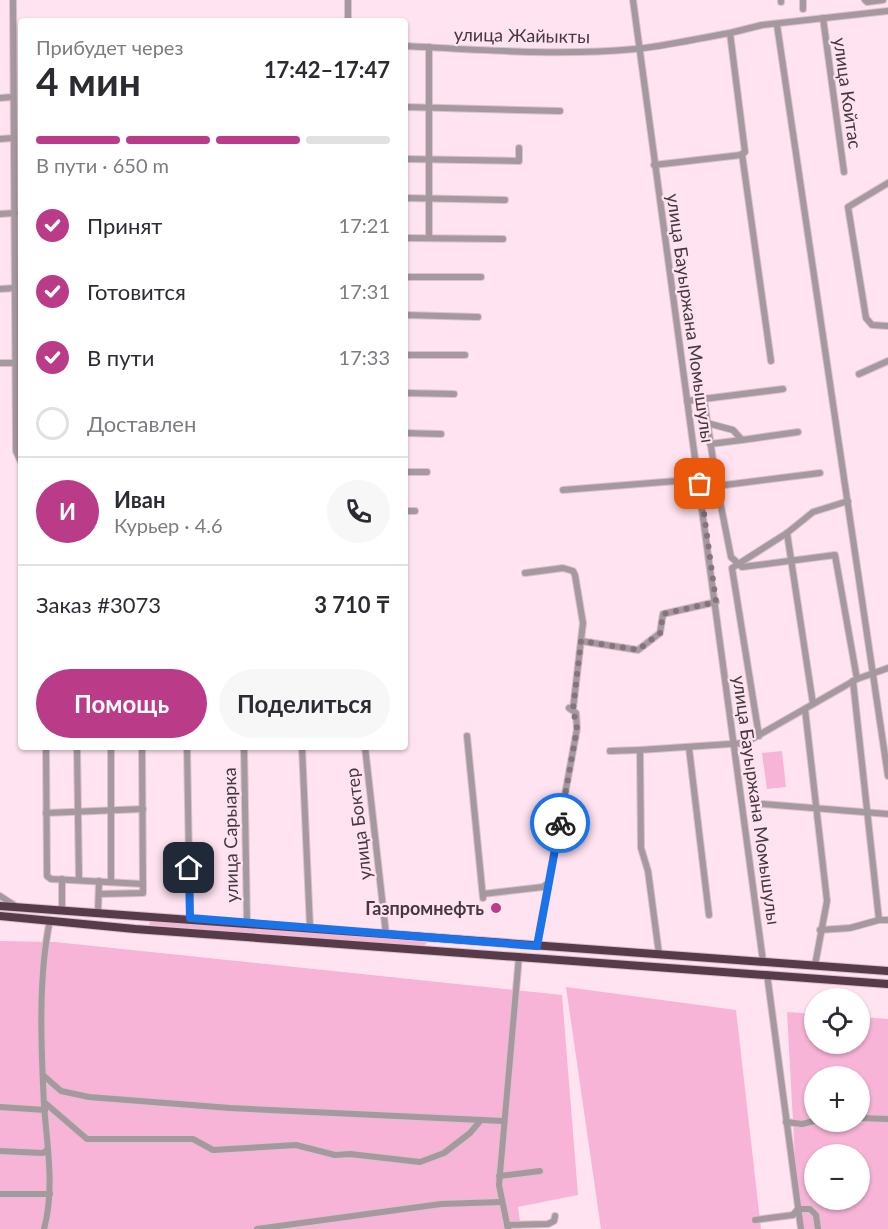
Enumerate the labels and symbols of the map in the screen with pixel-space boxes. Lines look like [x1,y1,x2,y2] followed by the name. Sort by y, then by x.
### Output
[454,23,590,47] street label: улица Жайыкты
[829,36,867,151] street label: улица Койтас
[663,192,719,444] street label: улица Бауыржана Момышулы
[674,458,725,509] pin
[729,674,785,926] street label: улица Бауыржана Момышулы
[218,767,242,903] street label: улица Сарыарка
[340,767,376,881] street label: улица Боктер
[530,793,590,853] courier
[163,842,214,893] pin
[365,897,484,919] place label: Газпромнефть
[489,901,503,915] marker: Газпромнефть

